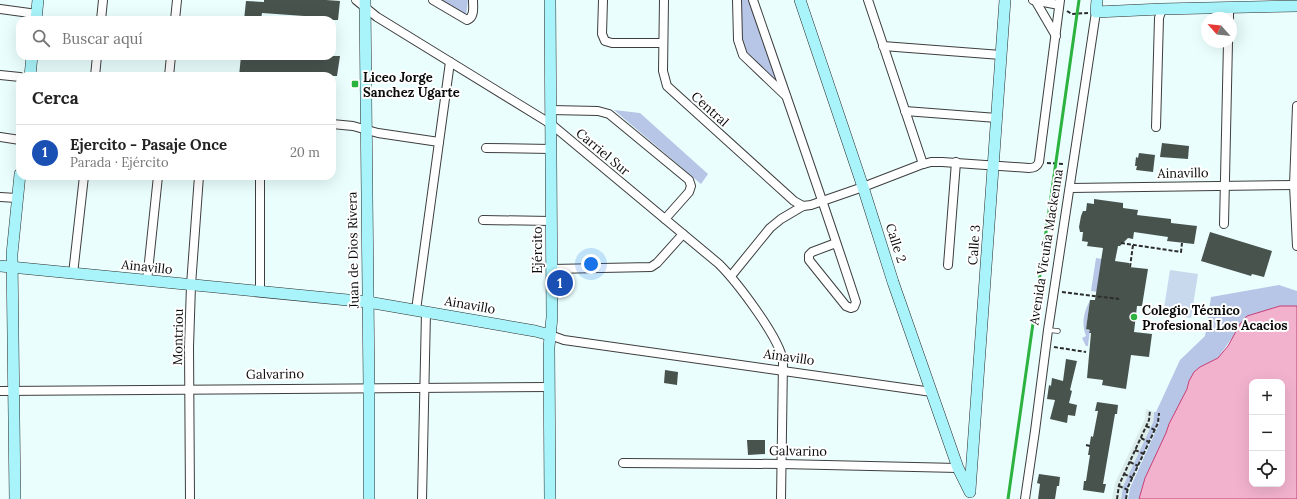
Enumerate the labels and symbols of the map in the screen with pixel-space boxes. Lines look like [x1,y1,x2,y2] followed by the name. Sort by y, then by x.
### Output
[1201,12,1237,48] north arrow
[363,69,460,101] place label: Liceo Jorge Sanchez Ugarte
[350,79,360,89] marker: Liceo Jorge Sanchez Ugarte
[688,88,733,131] street label: Central
[572,124,634,180] street label: Carriel Sur
[1156,164,1209,182] street label: Ainavillo
[1025,168,1067,327] street label: Avenida Vicuña Mackenna
[343,191,363,310] street label: Juan de Dios Rivera
[882,221,910,265] street label: Calle 2
[964,224,984,266] street label: Calle 3
[529,226,546,274] street label: Ejército
[581,254,601,274] your location
[120,256,174,278] street label: Ainavillo
[547,268,573,298] pin: 1
[442,292,497,318] street label: Ainavillo
[1142,302,1288,334] place label: Colegio Técnico Profesional Los Acacios
[169,308,187,366] street label: Montriou
[1129,312,1139,322] marker: Colegio Técnico Profesional Los Acacios
[762,345,816,369] street label: Ainavillo
[246,365,305,383] street label: Galvarino
[769,442,828,460] street label: Galvarino

